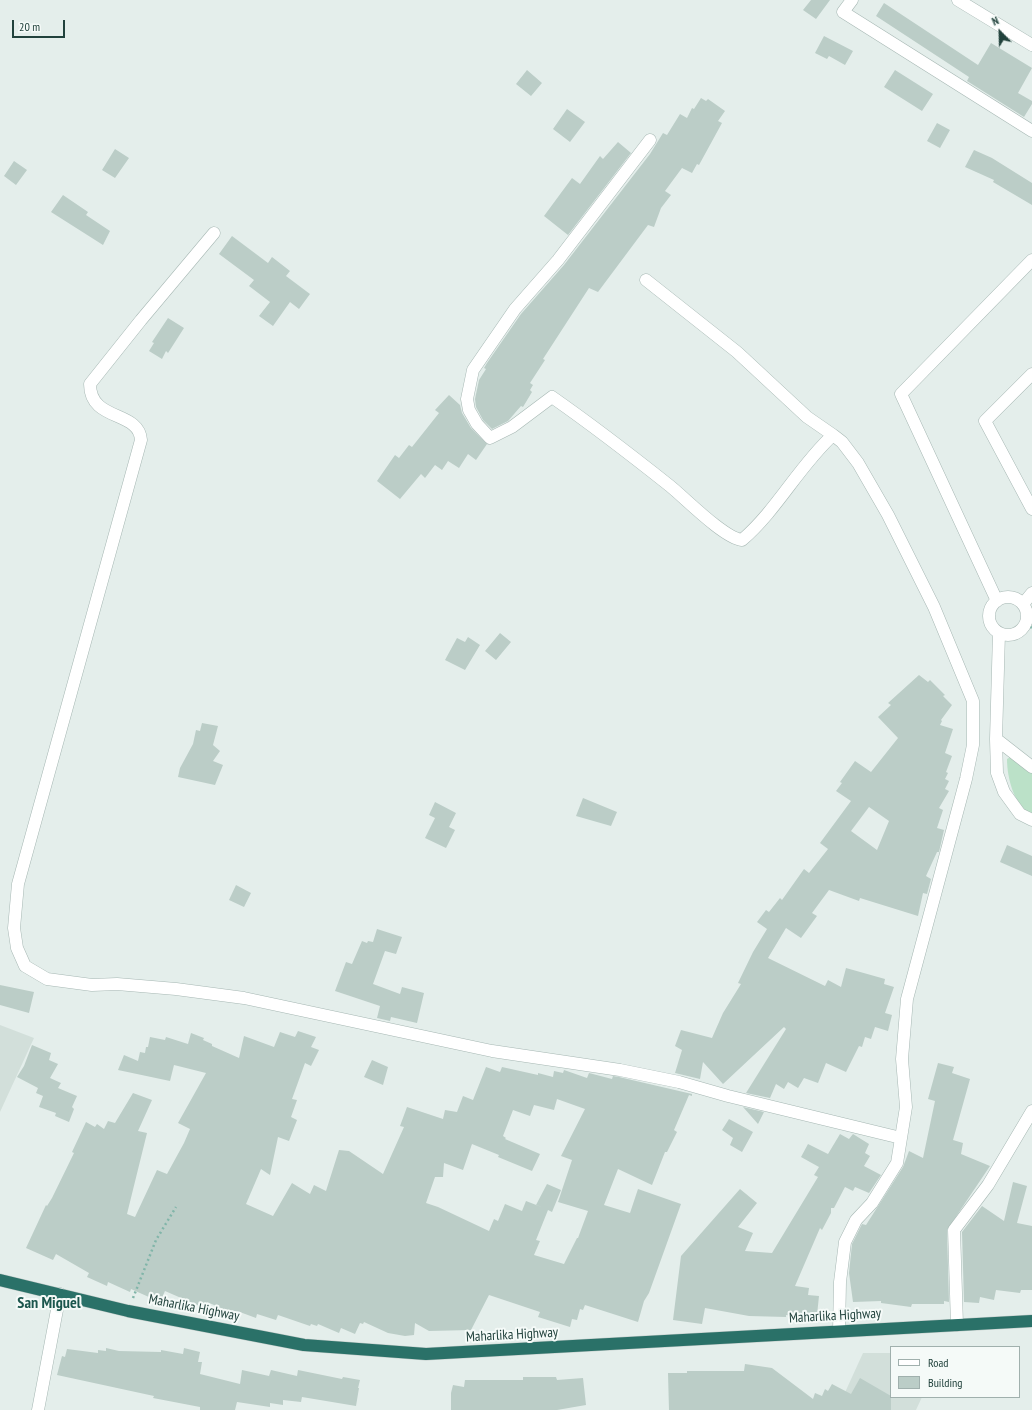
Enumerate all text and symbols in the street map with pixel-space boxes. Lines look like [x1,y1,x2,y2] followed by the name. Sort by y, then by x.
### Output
[14,12,67,38] scale bar
[980,12,1020,52] north arrow
[990,13,1001,29] text: N
[19,19,40,34] text: 20 m
[147,1291,241,1325] street label: Maharlika Highway
[17,1293,81,1313] district label: San Miguel
[788,1305,882,1327] street label: Maharlika Highway
[465,1324,559,1346] street label: Maharlika Highway
[890,1346,1020,1398] legend
[928,1355,948,1370] text: Road
[928,1375,963,1390] text: Building

